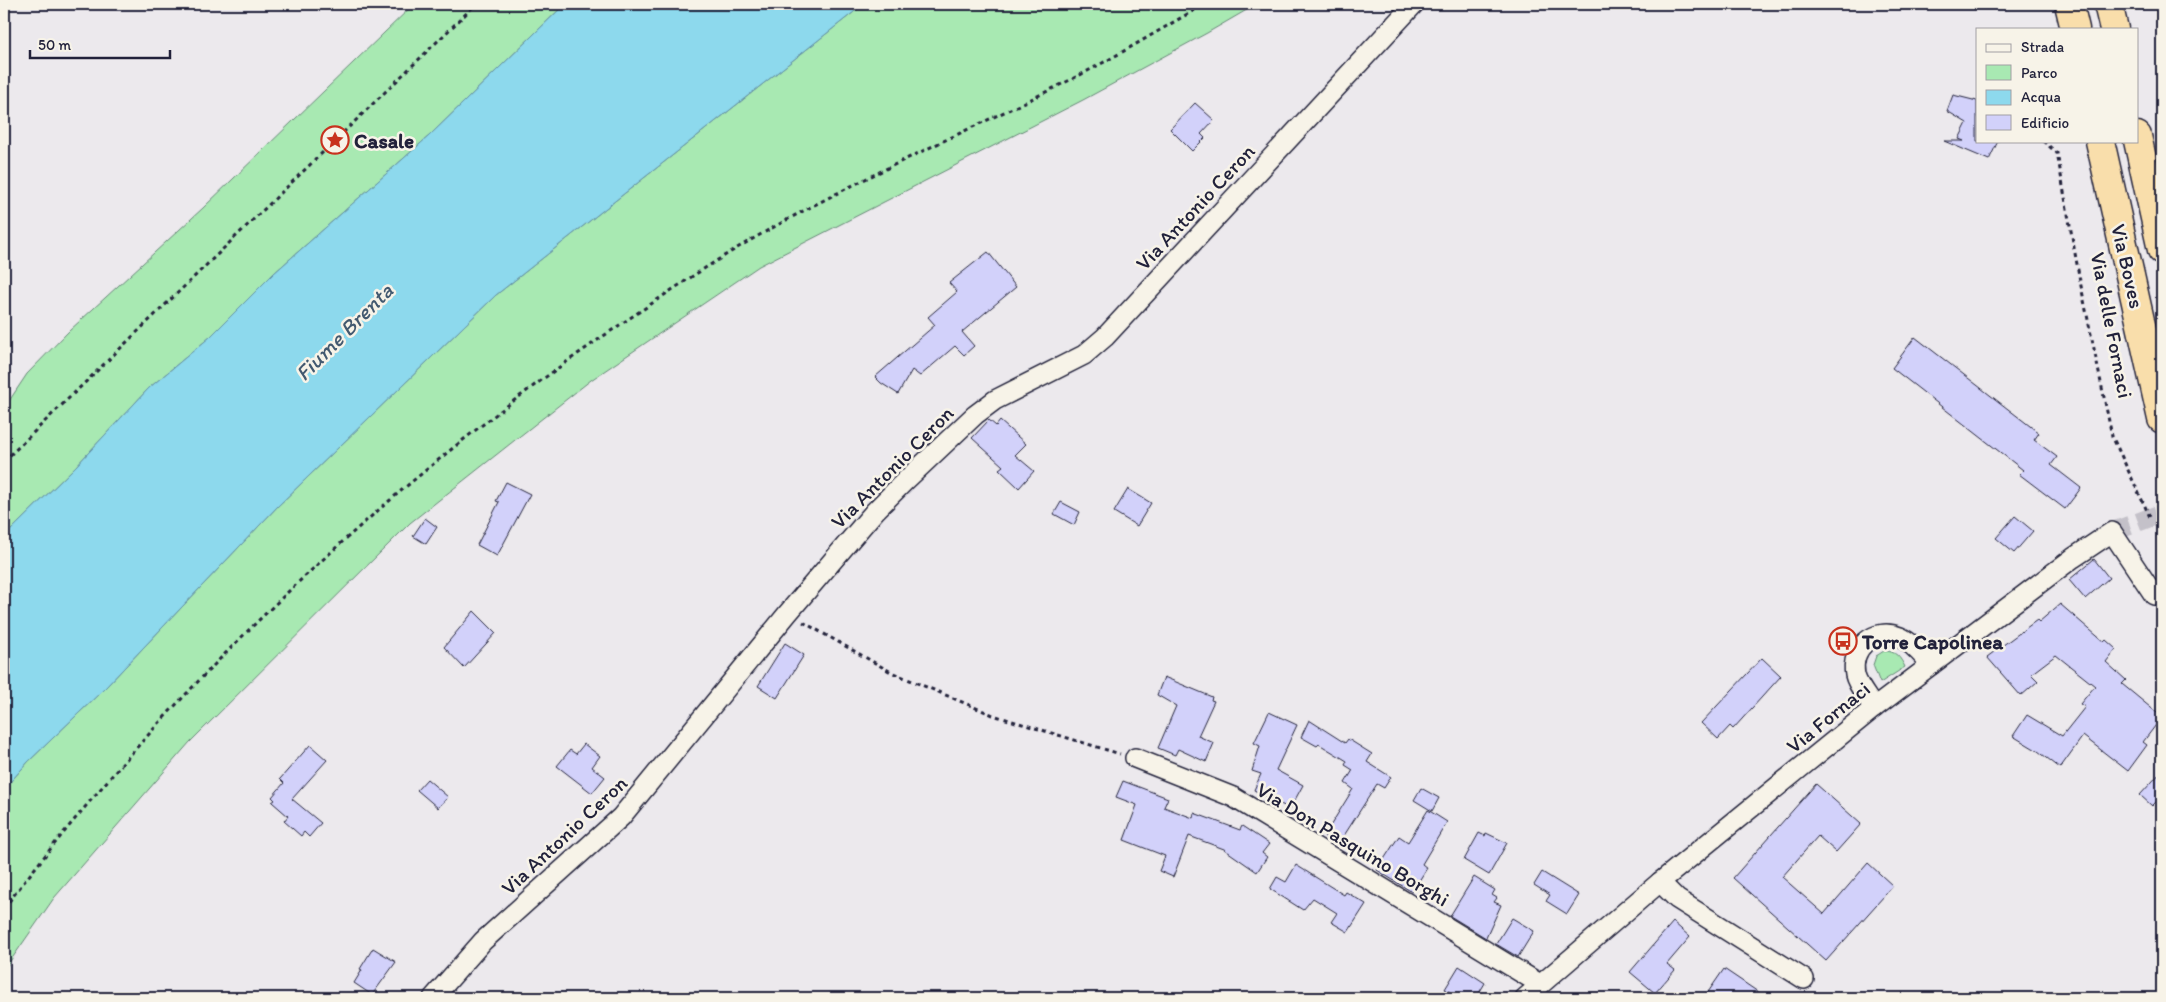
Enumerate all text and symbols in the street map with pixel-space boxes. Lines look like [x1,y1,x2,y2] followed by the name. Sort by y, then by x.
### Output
[30,28,170,60] scale bar
[1976,28,2138,142] legend
[38,36,71,54] text: 50 m
[2021,38,2065,56] text: Strada
[2021,64,2057,82] text: Parco
[2021,88,2062,106] text: Acqua
[2021,114,2069,132] text: Edificio
[320,125,350,155] place icon: Casale
[354,128,414,153] place label: Casale
[1130,139,1260,275] street label: Via Antonio Ceron
[2106,221,2150,311] street label: Via Boves
[2086,250,2138,400] street label: Via delle Fornaci
[289,277,399,387] water label: Fiume Brenta
[825,400,959,534] street label: Via Antonio Ceron
[1828,626,1858,656] bus stop icon: Torre Capolinea
[1861,629,2004,655] place label: Torre Capolinea
[1781,676,1875,758] street label: Via Fornaci
[496,770,632,900] street label: Via Antonio Ceron
[1252,777,1454,911] street label: Via Don Pasquino Borghi

